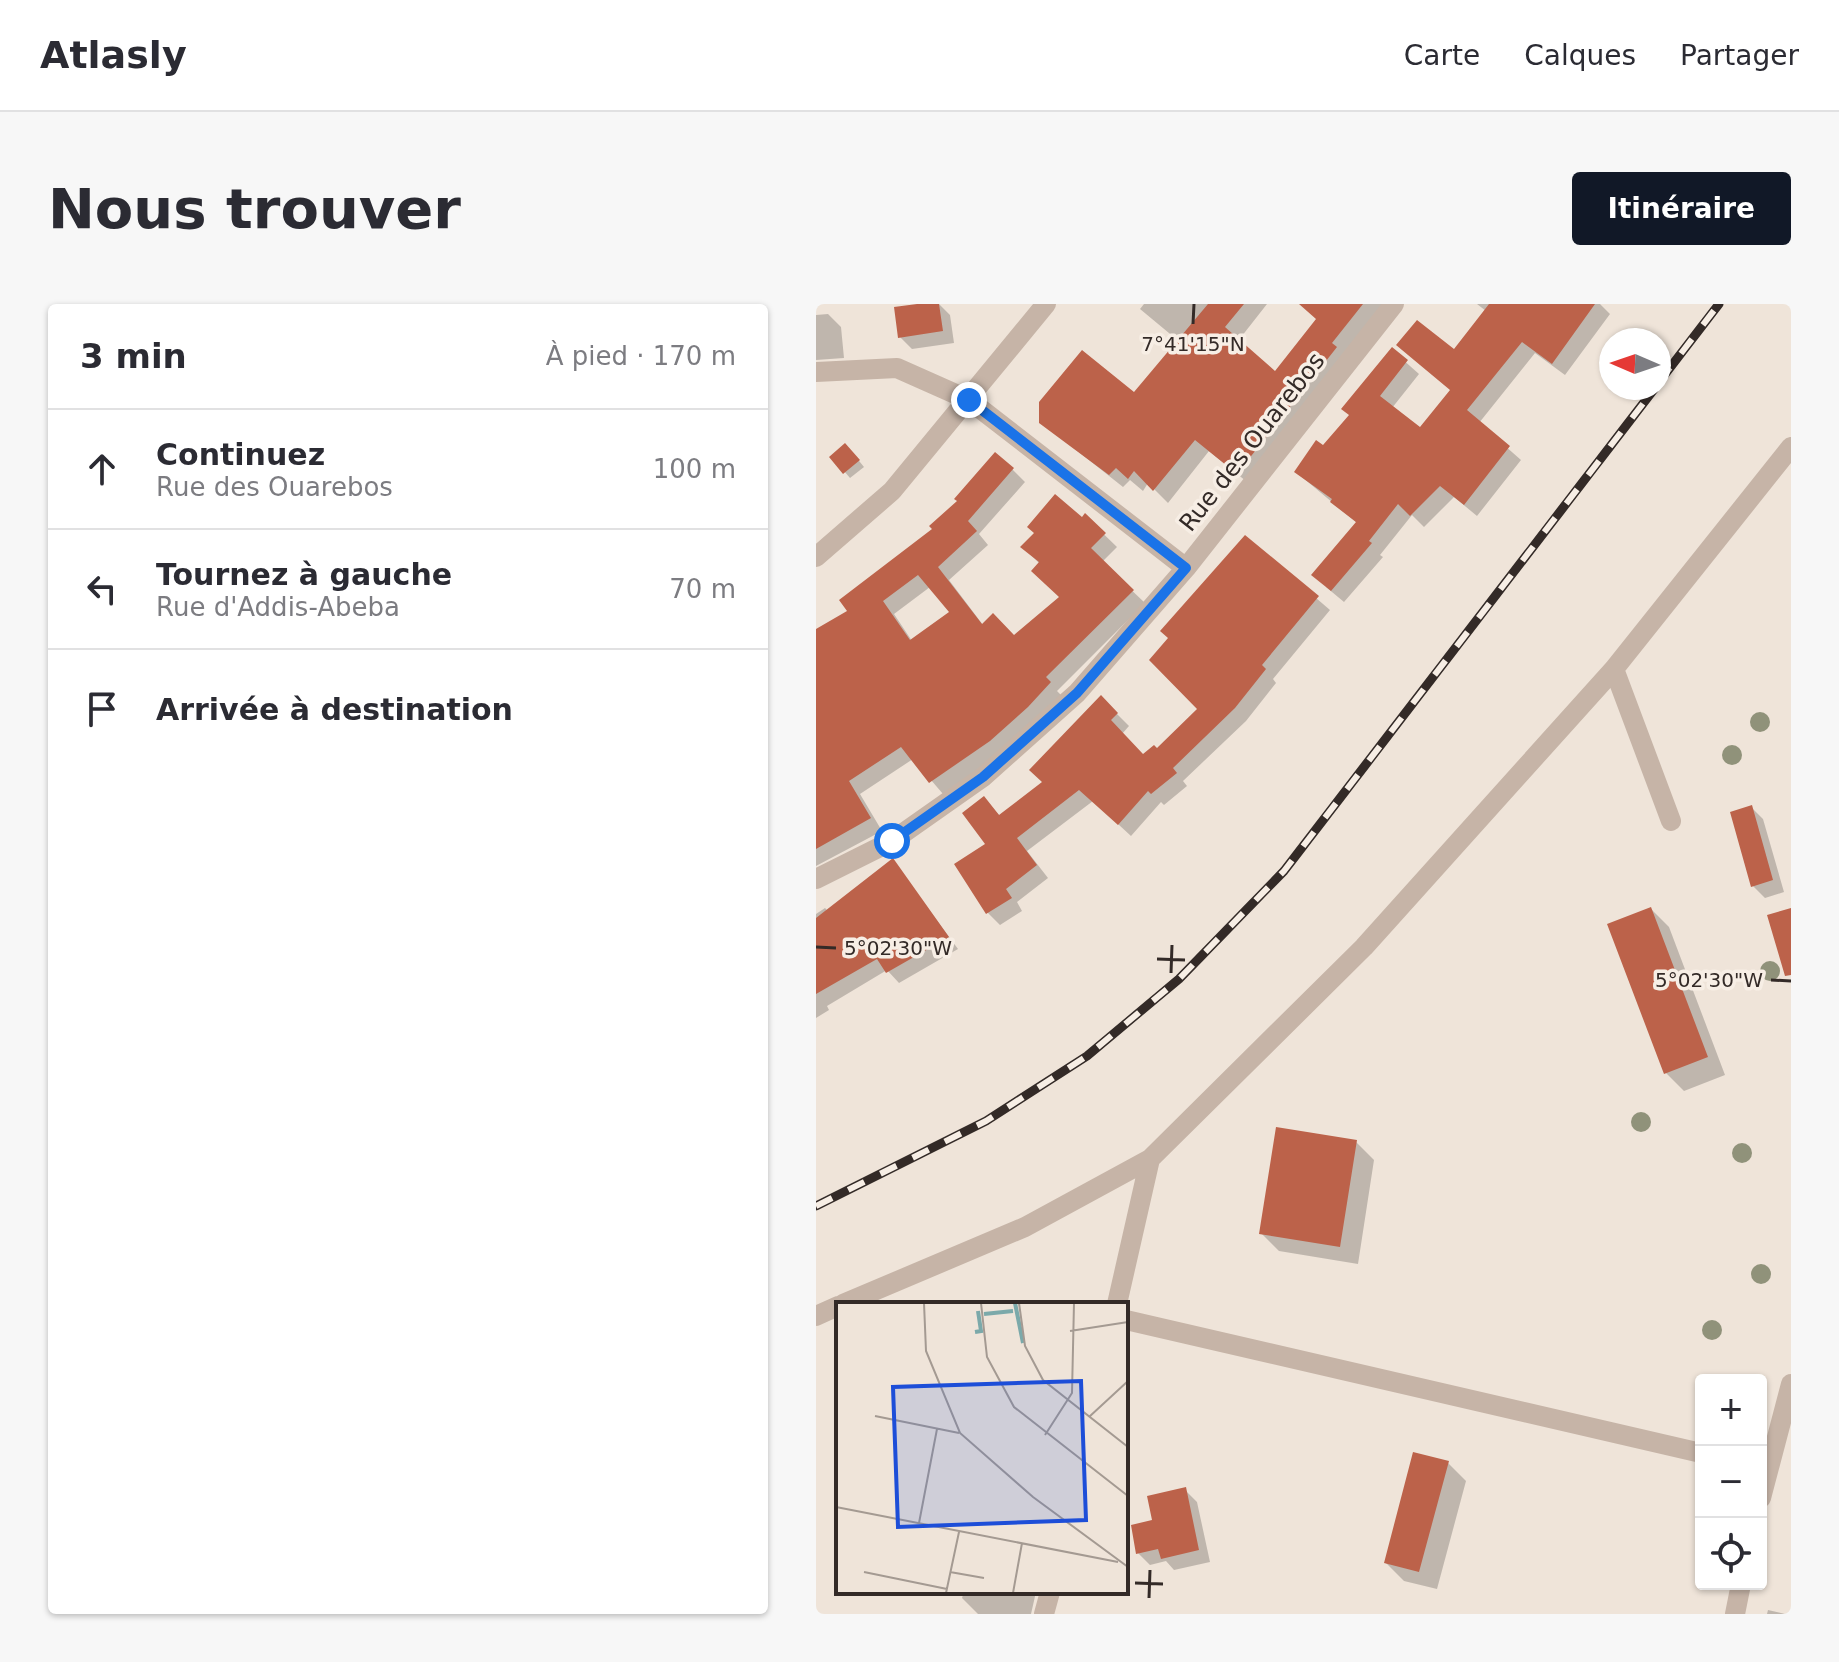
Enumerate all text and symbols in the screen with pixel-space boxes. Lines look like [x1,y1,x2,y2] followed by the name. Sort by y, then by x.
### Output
[40,33,187,77] text: Atlasly
[1404,39,1480,72] text: Carte
[1524,39,1636,72] text: Calques
[1680,39,1799,72] text: Partager
[1572,172,1791,245] button: Itinéraire
[48,176,461,241] text: Nous trouver
[1599,328,1671,400] north arrow
[1141,332,1245,356] text: 7°41'15"N
[80,336,187,376] text: 3 min
[546,341,736,371] text: À pied · 170 m
[1174,347,1330,537] street label: Rue des Ouarebos
[951,382,987,418] route end
[156,437,325,472] text: Continuez
[80,447,124,491] icon: ahead
[653,454,736,484] text: 100 m
[156,472,393,502] text: Rue des Ouarebos
[156,557,452,592] text: Tournez à gauche
[80,567,124,611] icon: left
[669,574,736,604] text: 70 m
[156,592,400,622] text: Rue d'Addis-Abeba
[80,687,124,731] icon: arrive
[156,692,513,727] text: Arrivée à destination
[874,823,910,859] route start
[844,936,952,960] text: 5°02'30"W
[1655,968,1763,992] text: 5°02'30"W
[836,1302,1128,1594] inset map
[1695,1374,1767,1590] map controls
[1695,1374,1767,1446] button: +
[1695,1446,1767,1518] button: −
[1695,1518,1767,1590] button: locate

